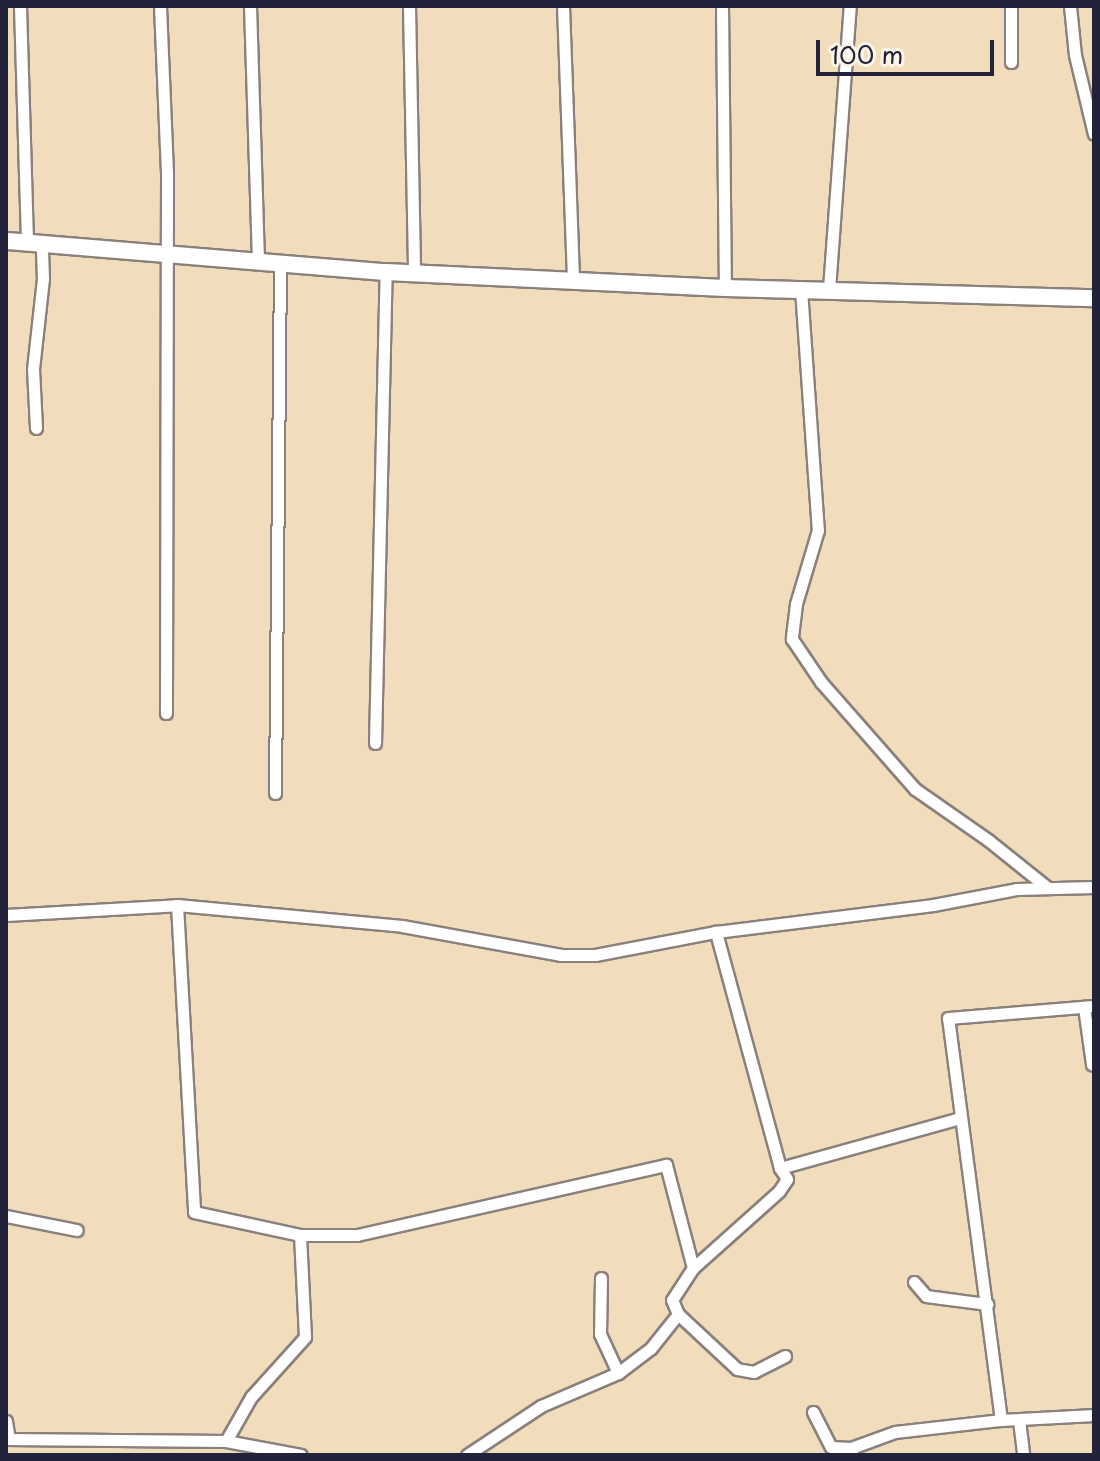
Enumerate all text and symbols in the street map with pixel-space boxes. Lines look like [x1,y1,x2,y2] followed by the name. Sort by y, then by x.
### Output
[820,24,998,74] scale bar
[830,36,903,72] text: 100 m

